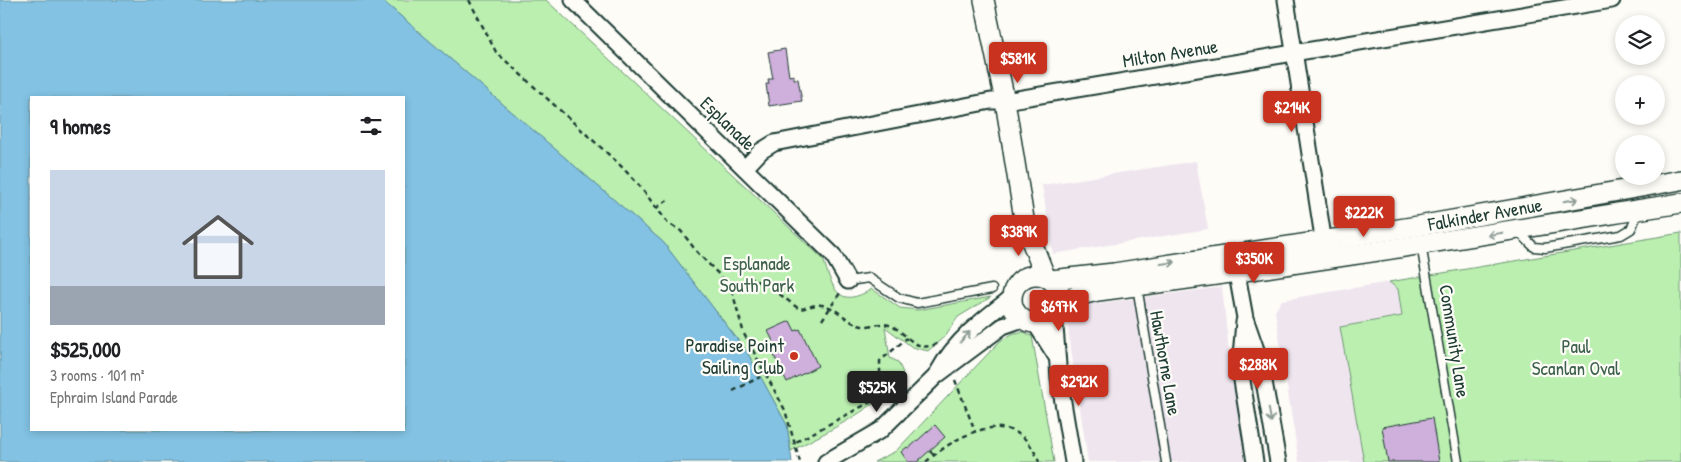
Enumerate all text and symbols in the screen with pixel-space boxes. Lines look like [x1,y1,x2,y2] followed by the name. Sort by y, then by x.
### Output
[1615,15,1665,185] map controls
[1615,15,1665,65] button: layers
[1121,33,1220,73] street label: Milton Avenue
[983,42,1053,84] pin: $581K
[1000,47,1036,69] text: $581K
[1615,75,1665,125] button: +
[695,90,762,156] street label: Esplanade
[1257,90,1327,133] pin: $214K
[1274,96,1310,118] text: $214K
[50,112,111,141] text: 9 homes
[357,112,385,140] icon: filters
[1615,135,1665,185] button: −
[1425,191,1544,237] street label: Falkinder Avenue
[1562,195,1578,205] one-way arrow
[1329,196,1399,238] pin: $222K
[1345,201,1383,223] text: $222K
[173,202,263,292] icon: home
[984,214,1054,257] pin: $389K
[1001,220,1037,242] text: $389K
[1487,229,1503,239] one-way arrow
[1219,242,1289,284] pin: $350K
[1235,247,1273,269] text: $350K
[720,250,794,298] park label: Esplanade South Park
[1160,258,1176,268] one-way arrow
[1433,283,1477,400] street label: Community Lane
[1024,290,1094,332] pin: $697K
[1041,295,1077,317] text: $697K
[1144,309,1188,418] street label: Hawthorne Lane
[959,330,970,343] one-way arrow
[686,332,784,380] place label: Paradise Point Sailing Club
[1532,333,1621,381] park label: Paul Scanlan Oval
[50,335,121,364] text: $525,000
[1223,348,1293,390] pin: $288K
[788,350,800,362] marker: Paradise Point Sailing Club
[1239,353,1277,375] text: $288K
[50,364,145,386] text: 3 rooms · 101 m²
[1044,364,1114,407] pin: $292K
[842,370,912,413] pin: $525K
[1060,370,1098,392] text: $292K
[858,376,896,398] text: $525K
[50,386,178,408] text: Ephraim Island Parade
[1265,407,1275,423] one-way arrow

